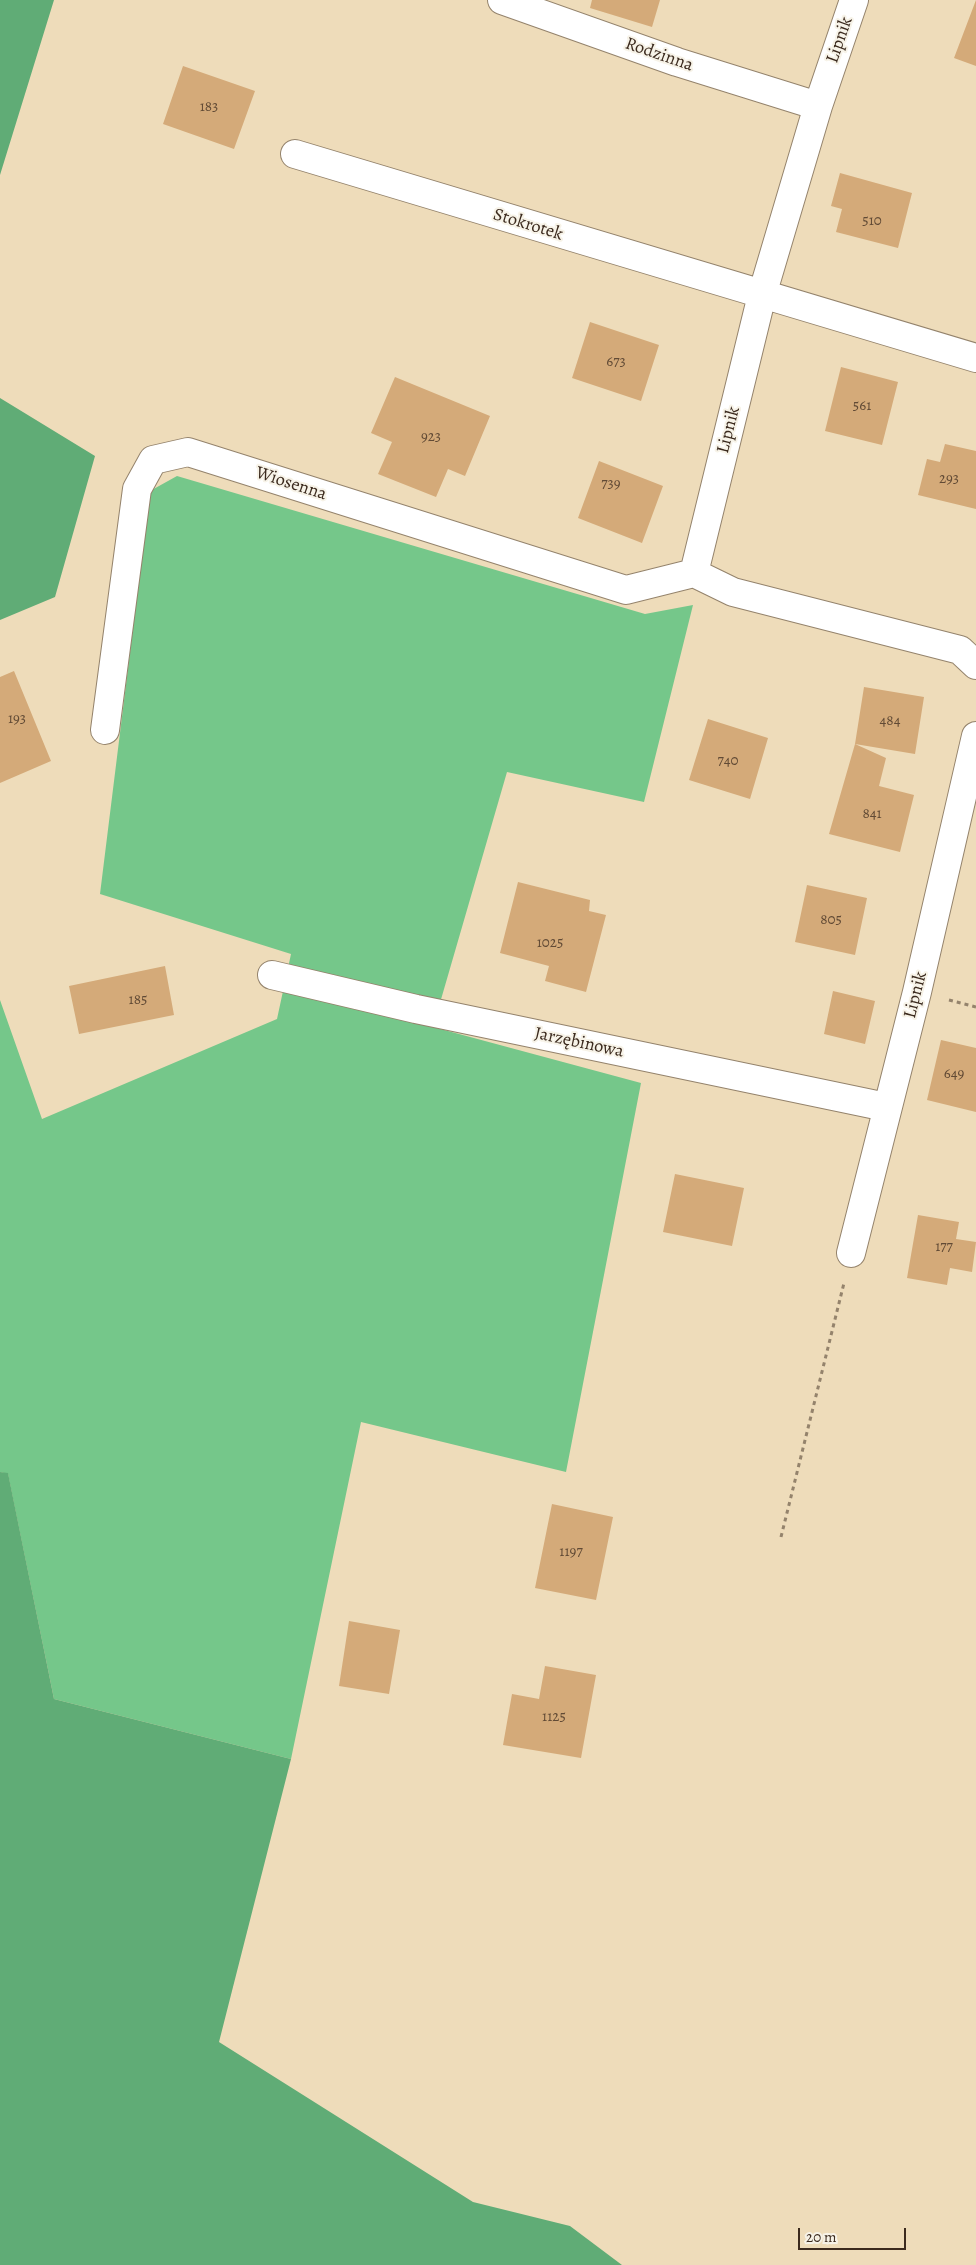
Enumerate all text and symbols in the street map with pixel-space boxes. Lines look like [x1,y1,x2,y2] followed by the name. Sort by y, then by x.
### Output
[822,14,858,66] street label: Lipnik
[622,33,696,77] street label: Rodzinna
[200,98,218,116] house number: 183
[490,204,566,246] street label: Stokrotek
[862,212,882,230] house number: 510
[606,353,626,371] house number: 673
[853,397,871,415] house number: 561
[713,404,745,456] street label: Lipnik
[421,428,441,446] house number: 923
[253,462,329,506] street label: Wiosenna
[939,470,959,488] house number: 293
[601,475,621,493] house number: 739
[8,710,26,728] house number: 193
[880,712,900,730] house number: 484
[717,752,739,770] house number: 740
[862,805,882,823] house number: 841
[820,911,842,929] house number: 805
[537,934,563,952] house number: 1025
[900,969,932,1021] street label: Lipnik
[129,991,147,1009] house number: 185
[532,1023,626,1063] street label: Jarzębinowa
[944,1065,964,1083] house number: 649
[935,1238,953,1256] house number: 177
[559,1543,583,1561] house number: 1197
[542,1708,566,1726] house number: 1125
[801,2218,908,2250] scale bar
[806,2227,837,2247] text: 20 m

